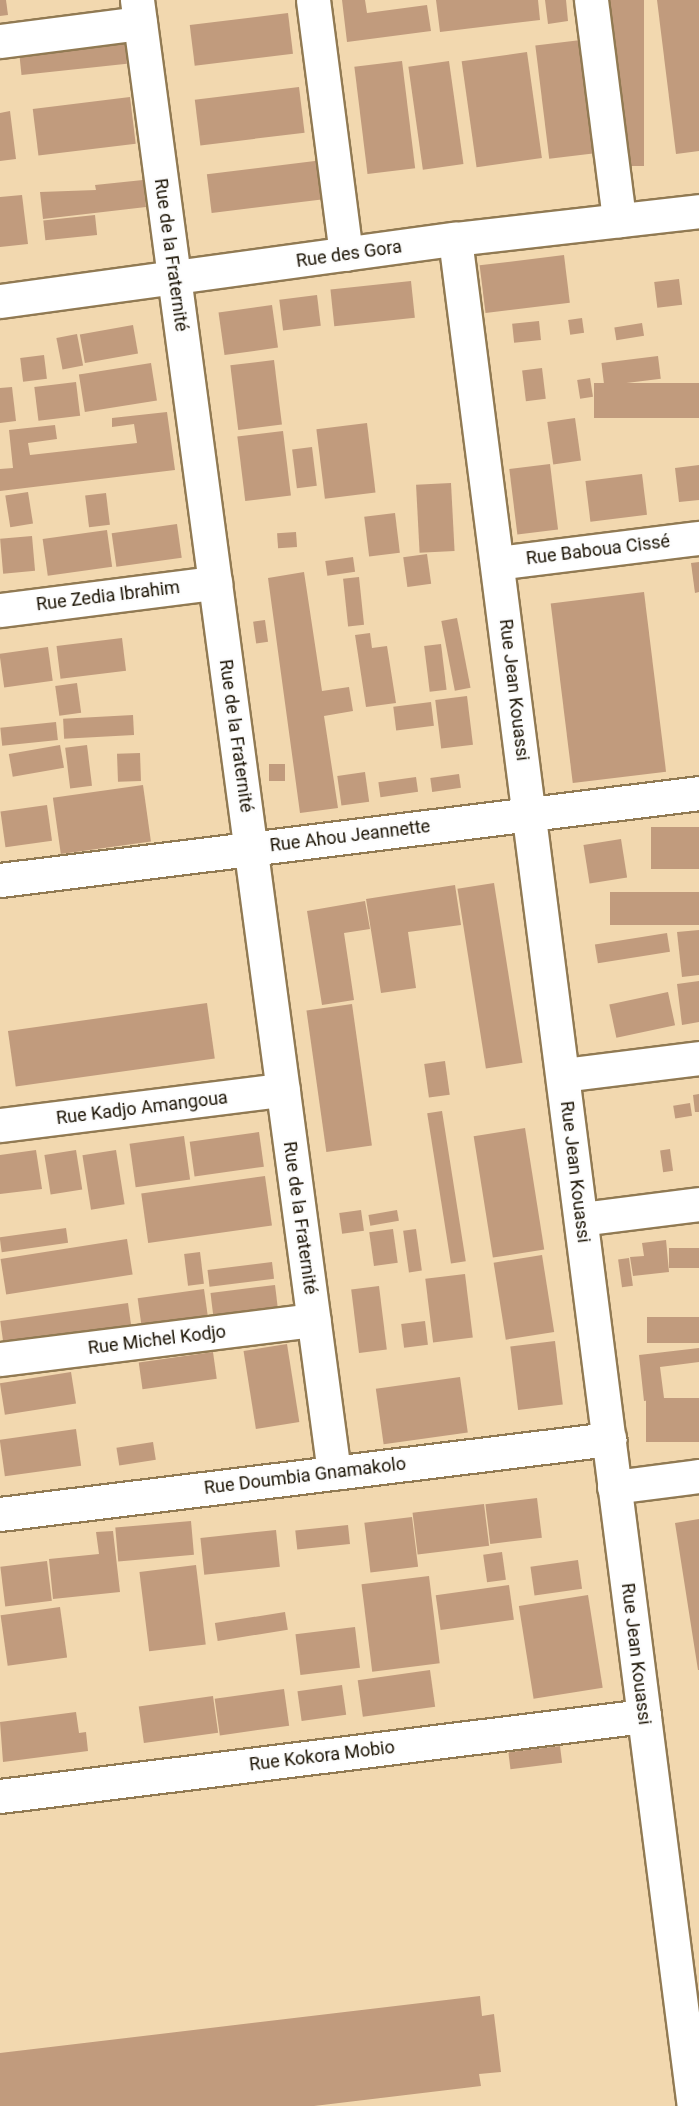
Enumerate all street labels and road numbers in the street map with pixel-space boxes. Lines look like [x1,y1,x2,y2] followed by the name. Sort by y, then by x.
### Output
[150,177,192,333] street label: Rue de la Fraternité
[295,236,403,272] street label: Rue des Gora
[525,530,671,570] street label: Rue Baboua Cissé
[35,576,181,616] street label: Rue Zedia Ibrahim
[495,618,533,762] street label: Rue Jean Kouassi
[215,658,257,814] street label: Rue de la Fraternité
[269,815,431,857] street label: Rue Ahou Jeannette
[55,1087,229,1129] street label: Rue Kadjo Amangoua
[556,1100,594,1244] street label: Rue Jean Kouassi
[279,1140,321,1296] street label: Rue de la Fraternité
[87,1321,227,1359] street label: Rue Michel Kodjo
[203,1453,407,1499] street label: Rue Doumbia Gnamakolo
[617,1582,655,1726] street label: Rue Jean Kouassi
[248,1736,396,1776] street label: Rue Kokora Mobio

